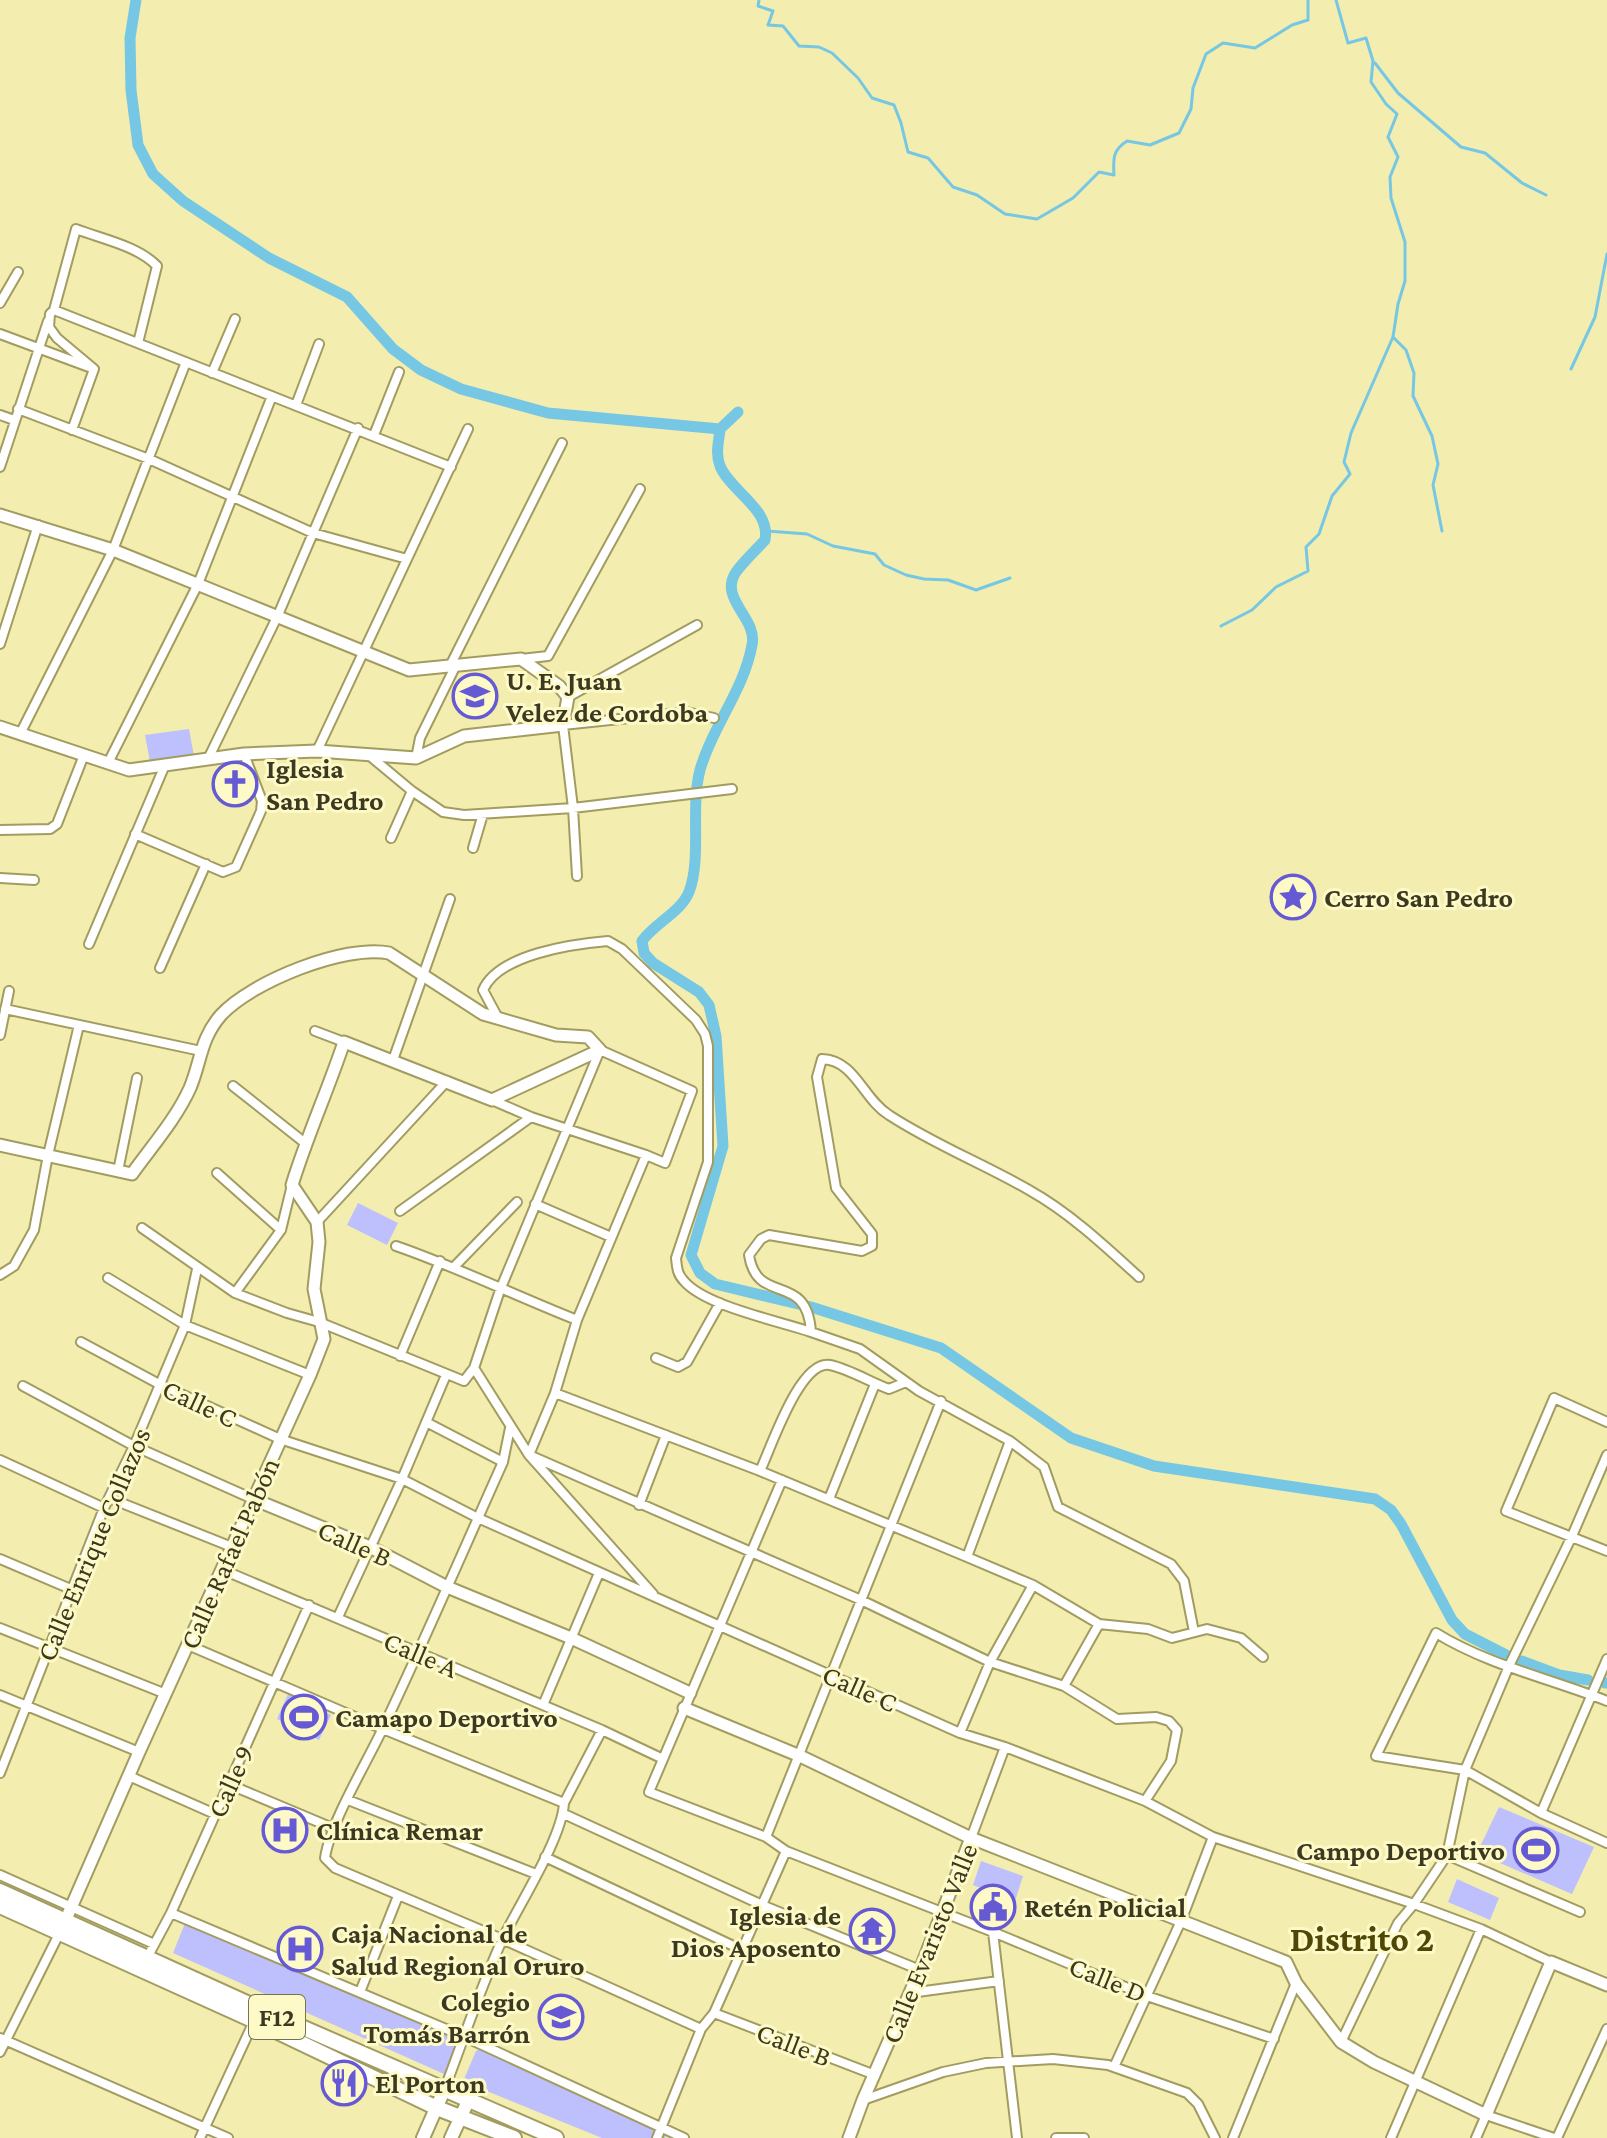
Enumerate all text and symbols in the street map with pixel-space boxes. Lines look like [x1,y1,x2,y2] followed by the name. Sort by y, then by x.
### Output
[505,665,708,728] place label: U. E. Juan Velez de Cordoba
[451,672,499,720] school or university icon: U. E. Juan Velez de Cordoba
[266,753,383,816] place label: Iglesia San Pedro
[211,760,259,808] church icon: Iglesia San Pedro
[1269,873,1317,921] place icon: Cerro San Pedro
[1324,882,1513,913] place label: Cerro San Pedro
[158,1373,242,1434] street label: Calle C
[30,1423,157,1666] street label: Calle Enrique Collazos
[173,1453,286,1654] street label: Calle Rafael Pabón
[313,1514,396,1573] street label: Calle B
[379,1625,463,1684] street label: Calle A
[818,1658,902,1719] street label: Calle C
[280,1693,328,1741] sports icon: Camapo Deportivo
[335,1702,558,1733] place label: Camapo Deportivo
[201,1740,260,1822] street label: Calle 9
[261,1806,309,1854] hospital icon: Clínica Remar
[316,1815,483,1846] place label: Clínica Remar
[1512,1826,1560,1874] sports icon: Campo Deportivo
[1296,1835,1505,1866] place label: Campo Deportivo
[875,1839,984,2048] street label: Calle Evaristo Valle
[969,1883,1017,1931] public building icon: Retén Policial
[1024,1892,1186,1923] place label: Retén Policial
[671,1900,841,1963] place label: Iglesia de Dios Aposento
[848,1907,896,1955] temple icon: Iglesia de Dios Aposento
[331,1918,585,1981] place label: Caja Nacional de Salud Regional Oruro
[1290,1919,1434,1959] district label: Distrito 2
[276,1925,324,1973] hospital icon: Caja Nacional de Salud Regional Oruro
[1065,1950,1151,2009] street label: Calle D
[363,1986,530,2049] place label: Colegio Tomás Barrón
[537,1993,585,2041] school or university icon: Colegio Tomás Barrón
[249,1995,305,2039] road number: F12
[752,2016,835,2073] street label: Calle B
[320,2059,368,2107] restaurant icon: El Porton
[375,2068,486,2099] place label: El Porton

